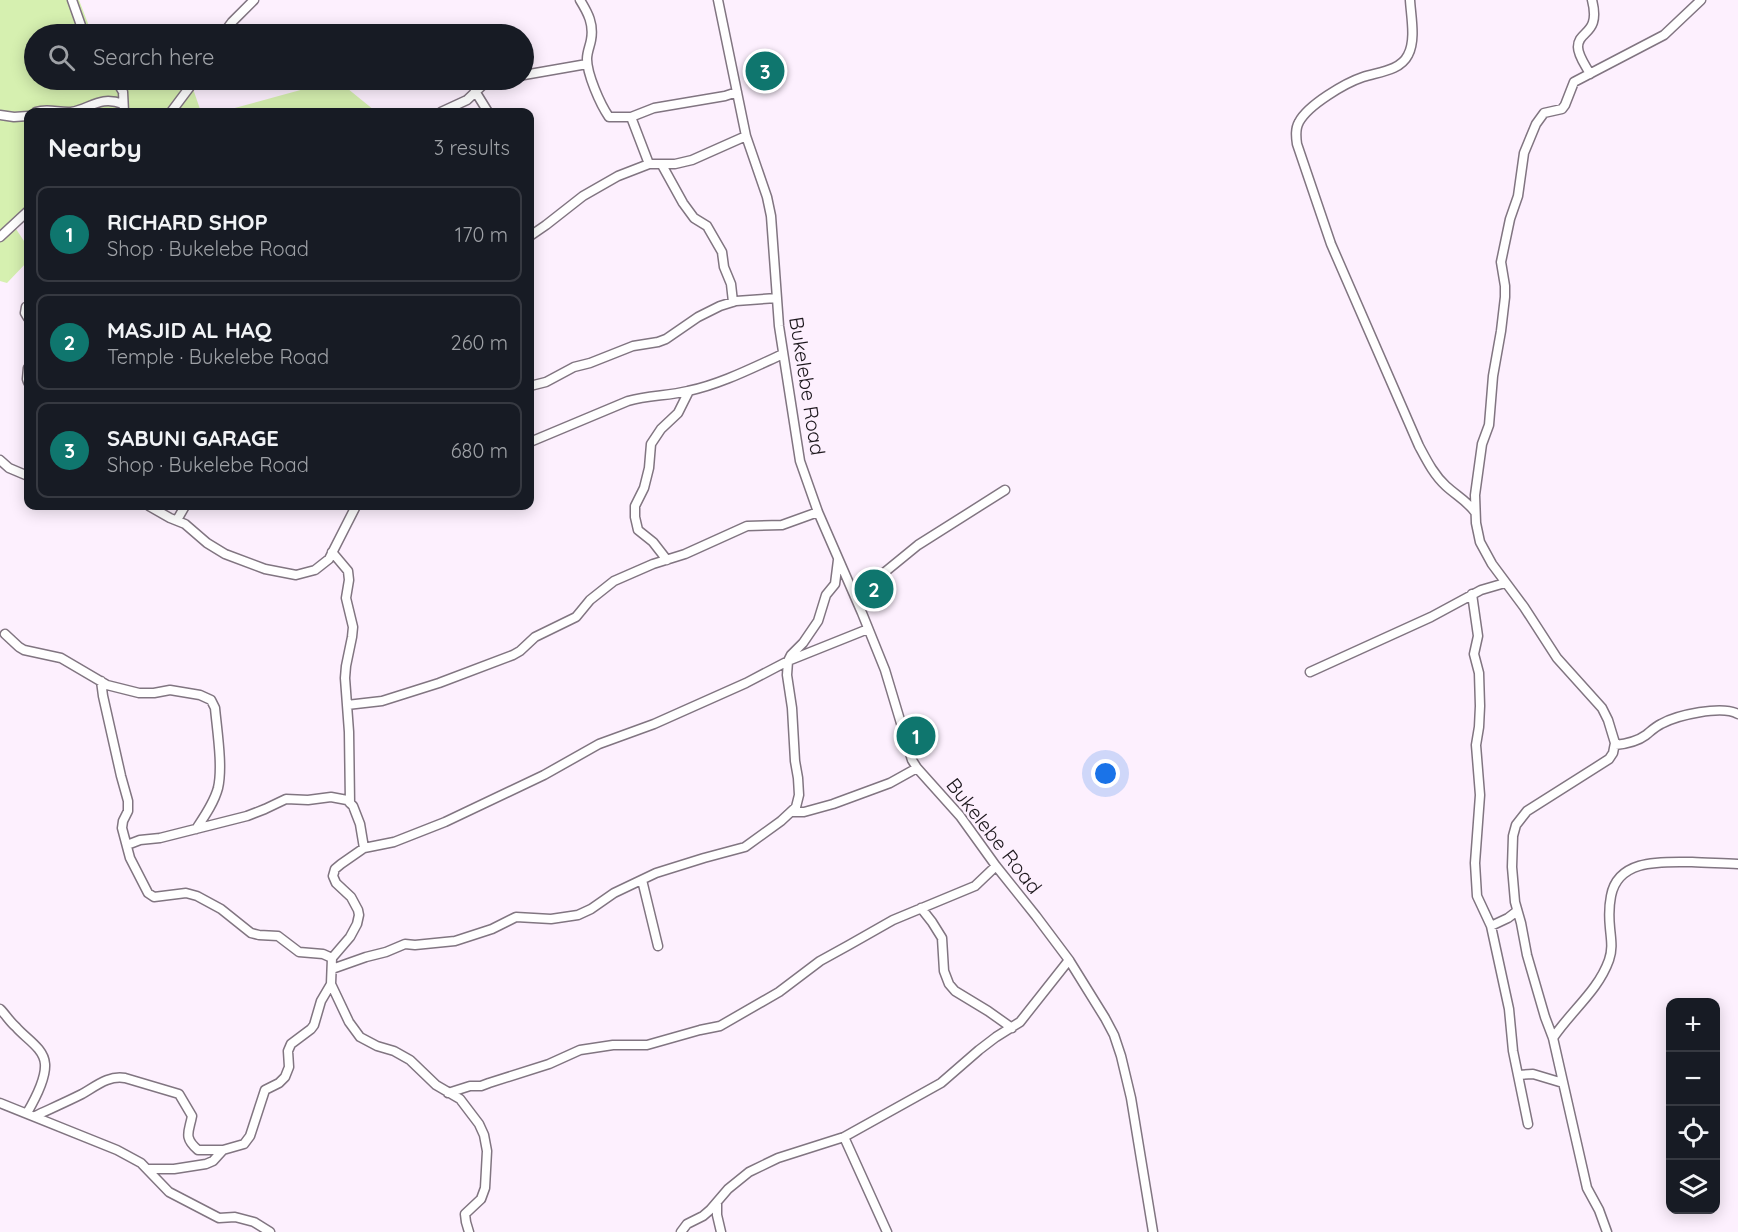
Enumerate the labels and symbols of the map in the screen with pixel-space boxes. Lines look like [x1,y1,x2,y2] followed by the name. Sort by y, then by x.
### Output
[746,48,784,94] pin: 3
[784,315,831,457] street label: Bukelebe Road
[854,566,894,612] pin: 2
[896,714,936,758] pin: 1
[1091,759,1120,788] your location
[941,773,1047,899] street label: Bukelebe Road

